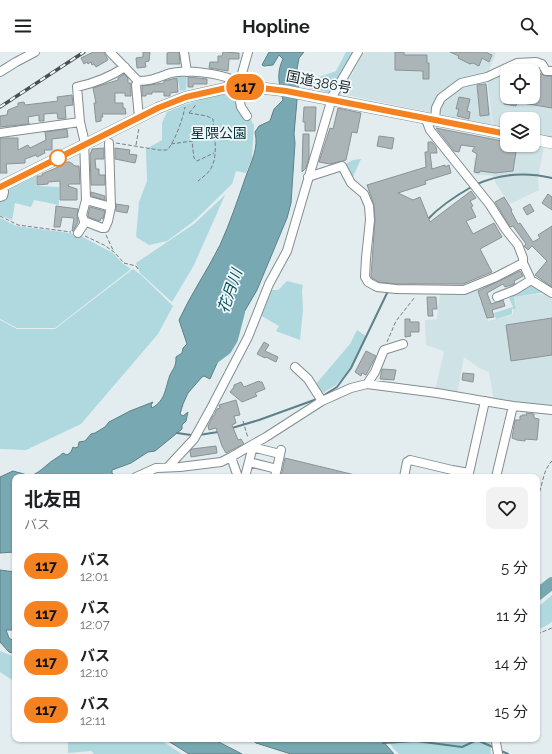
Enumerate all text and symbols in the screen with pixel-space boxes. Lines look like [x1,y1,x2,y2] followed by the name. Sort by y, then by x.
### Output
[12,15,34,37] icon: menu
[518,15,540,37] icon: search
[242,16,310,37] text: Hopline
[500,64,540,152] map controls
[500,64,540,104] button: locate
[285,68,353,96] street label: 国道386号
[222,74,268,100] line badge: 117
[234,79,256,95] text: 117
[500,112,540,152] button: layers
[191,125,247,141] park label: 星隈公園
[49,149,67,167] unlabelled marker
[214,265,246,315] water label: 花月川
[486,487,528,529] button: heart
[24,488,81,510] text: 北友田
[24,517,50,532] text: バス
[80,551,110,569] text: バス
[35,558,57,574] text: 117
[501,559,528,577] text: 5 分
[80,569,108,584] text: 12:01
[80,599,110,617] text: バス
[35,606,57,622] text: 117
[496,607,528,625] text: 11 分
[80,617,110,632] text: 12:07
[80,647,110,665] text: バス
[35,654,57,670] text: 117
[495,655,528,673] text: 14 分
[80,665,108,680] text: 12:10
[80,695,110,713] text: バス
[35,702,57,718] text: 117
[495,703,528,721] text: 15 分
[80,713,106,728] text: 12:11

